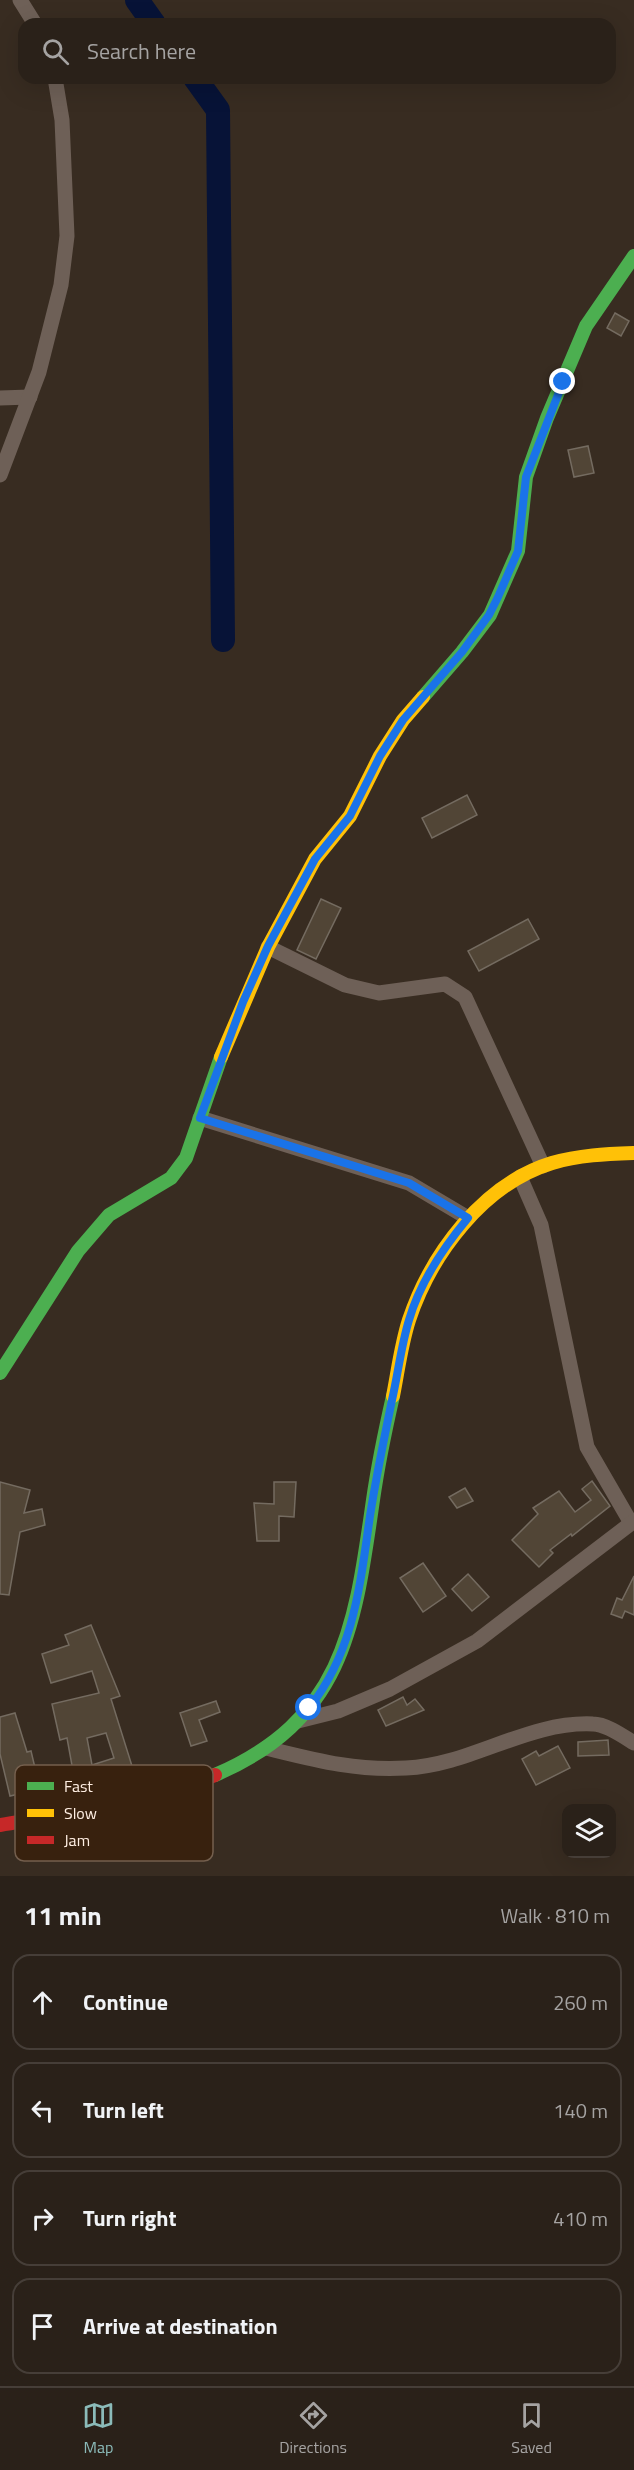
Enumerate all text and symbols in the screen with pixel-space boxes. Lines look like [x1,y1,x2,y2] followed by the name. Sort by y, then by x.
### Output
[18,18,616,84] search box
[87,34,196,68] text: Search here
[39,35,72,68] icon: search
[549,368,575,394] route end
[295,1694,321,1720] route start
[15,1765,213,1861] legend
[64,1774,93,1798] text: Fast
[64,1801,97,1825] text: Slow
[562,1804,616,1858] map controls
[562,1804,616,1858] button: layers
[64,1828,90,1852] text: Jam
[24,1896,102,1935] text: 11 min
[501,1900,610,1931] text: Walk · 810 m
[83,1985,168,2019] text: Continue
[26,1986,59,2019] icon: ahead
[553,1987,608,2018] text: 260 m
[83,2093,164,2127] text: Turn left
[26,2094,59,2127] icon: left
[553,2095,608,2126] text: 140 m
[83,2201,177,2235] text: Turn right
[26,2202,59,2235] icon: right
[553,2203,608,2234] text: 410 m
[83,2309,278,2343] text: Arrive at destination
[26,2310,59,2343] icon: arrive
[82,2399,115,2459] tab: Map
[279,2399,347,2459] tab: Directions
[511,2399,552,2459] tab: Saved

